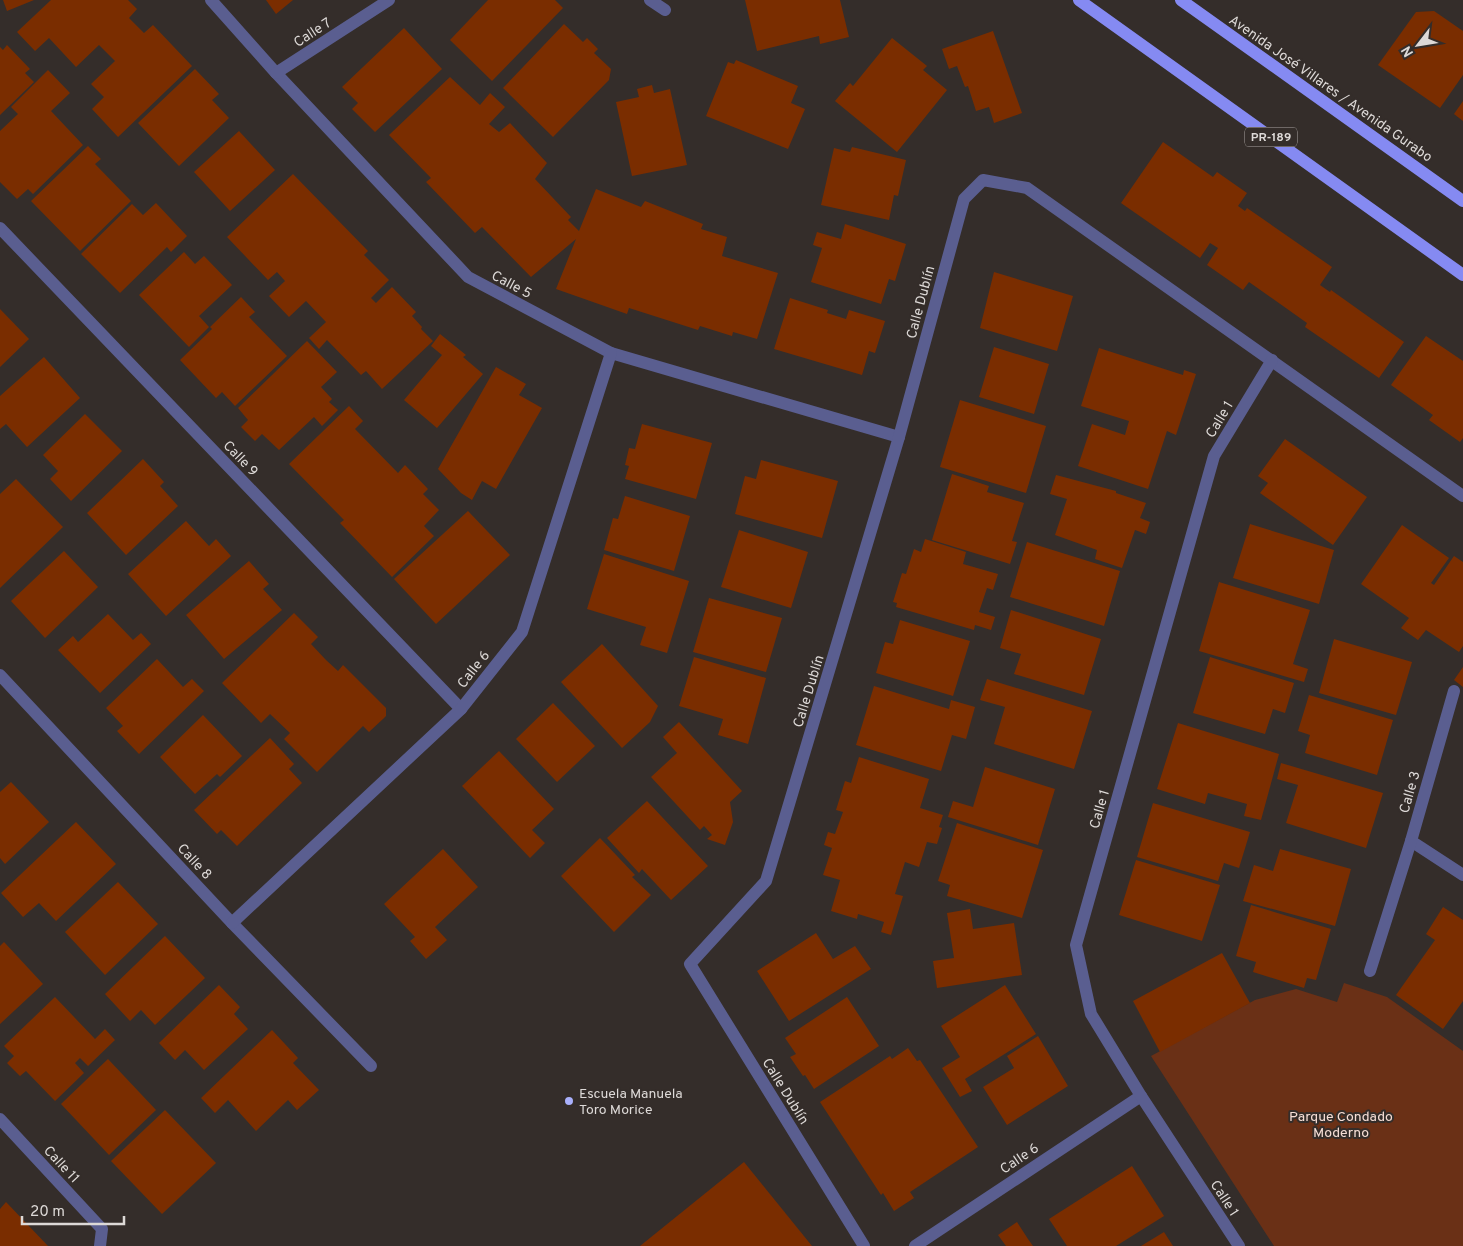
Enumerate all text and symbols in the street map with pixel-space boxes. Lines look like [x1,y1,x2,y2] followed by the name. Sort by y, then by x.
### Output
[1225,12,1435,166] street label: Avenida José Villares / Avenida Gurabo
[291,15,335,52] street label: Calle 7
[1393,20,1443,70] north arrow
[1398,42,1418,60] text: N
[1245,128,1297,146] road number: PR-189
[904,264,939,341] street label: Calle Dublín
[488,268,534,303] street label: Calle 5
[1203,398,1238,441] street label: Calle 1
[219,438,261,480] street label: Calle 9
[454,648,494,692] street label: Calle 6
[790,653,829,730] street label: Calle Dublín
[1396,769,1425,815] street label: Calle 3
[1087,788,1114,831] street label: Calle 1
[173,840,215,884] street label: Calle 8
[758,1055,812,1128] street label: Calle Dublín
[579,1086,683,1119] place label: Escuela Manuela Toro Morice
[563,1095,575,1107] marker: Escuela Manuela Toro Morice
[1289,1109,1393,1142] park label: Parque Condado Moderno
[997,1140,1042,1178] street label: Calle 6
[39,1143,82,1187] street label: Calle 11
[1206,1177,1242,1220] street label: Calle 1
[22,1194,125,1226] scale bar
[30,1203,65,1222] text: 20 m

